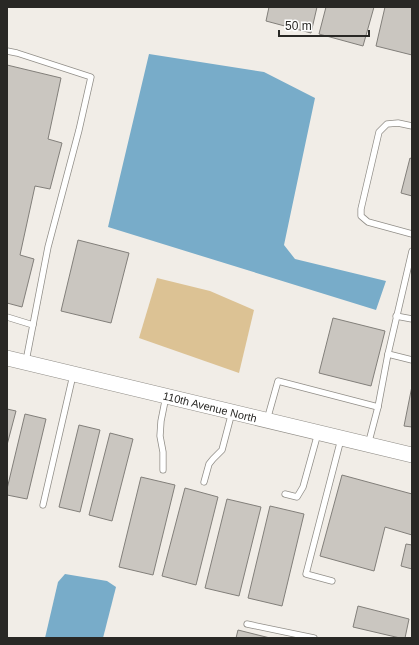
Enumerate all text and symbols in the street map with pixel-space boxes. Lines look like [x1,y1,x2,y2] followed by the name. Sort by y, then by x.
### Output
[279,12,369,38] scale bar
[285,19,312,33] text: 50 m
[162,390,258,424] street label: 110th Avenue North

